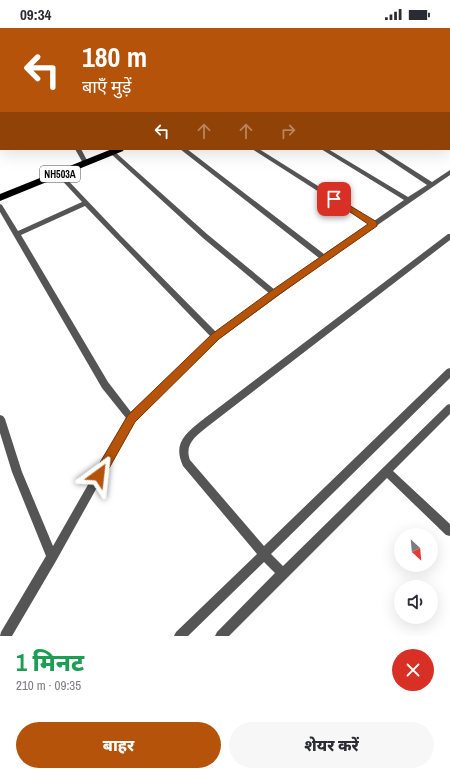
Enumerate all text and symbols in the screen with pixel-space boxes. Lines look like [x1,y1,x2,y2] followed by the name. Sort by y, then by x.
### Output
[20,4,51,25] text: 09:34
[82,38,147,76] text: 180 m
[16,44,68,96] icon: left
[82,74,131,99] text: बाएँ मुड़ें
[151,120,173,142] icon: left
[193,120,215,142] icon: ahead
[235,120,257,142] icon: ahead
[277,120,299,142] icon: right
[40,166,80,182] road number: NH503A
[317,182,351,216] pin
[323,188,345,210] icon: arrive
[78,454,120,496] position arrow
[394,528,438,572] north arrow
[394,528,438,624] map controls
[394,580,438,624] button: sound
[16,646,84,678] text: 1 मिनट
[392,649,434,691] button: close
[16,677,81,694] text: 210 m · 09:35
[16,722,221,768] button: बाहर
[229,722,434,768] button: शेयर करें

